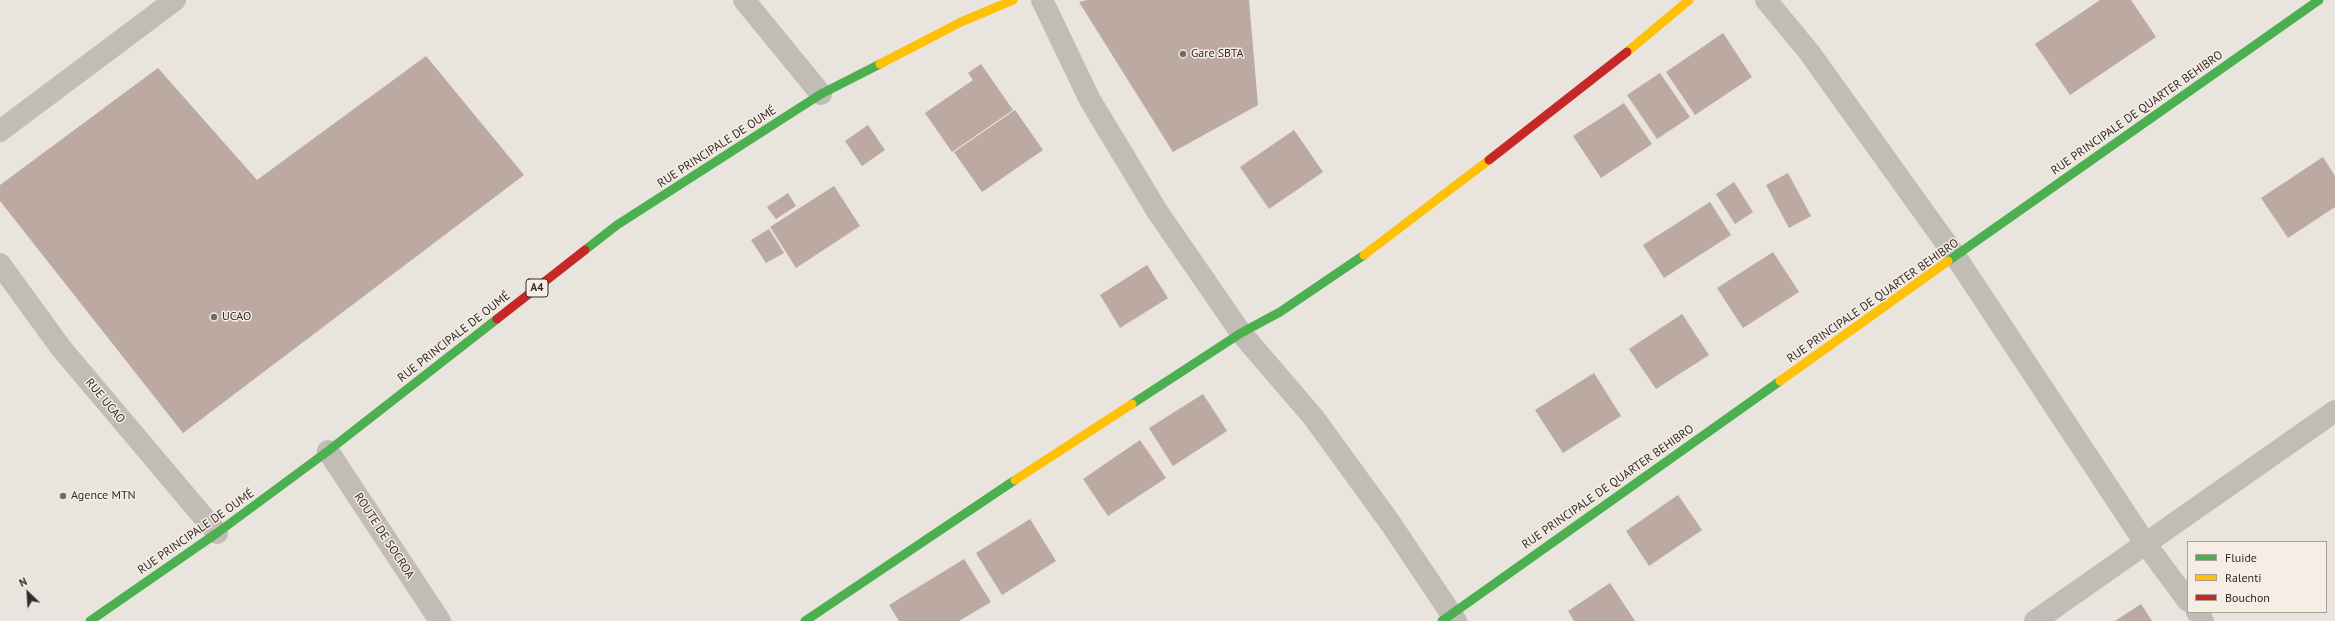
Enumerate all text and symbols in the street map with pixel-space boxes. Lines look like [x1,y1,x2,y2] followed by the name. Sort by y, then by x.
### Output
[1191,47,1244,61] place label: Gare SBTA
[2048,48,2226,178] street label: RUE PRINCIPALE DE QUARTER BEHIBRO
[1178,49,1188,59] marker: Gare SBTA
[655,103,779,191] street label: RUE PRINCIPALE DE OUMÉ
[1784,236,1962,366] street label: RUE PRINCIPALE DE QUARTER BEHIBRO
[526,279,548,297] road number: A4
[395,289,513,385] street label: RUE PRINCIPALE DE OUMÉ
[222,310,251,324] place label: UCAO
[209,312,219,322] marker: UCAO
[82,376,128,426] street label: RUE UCAO
[1519,422,1697,552] street label: RUE PRINCIPALE DE QUARTER BEHIBRO
[135,486,257,578] street label: RUE PRINCIPALE DE OUMÉ
[71,489,136,503] place label: Agence MTN
[351,490,417,582] street label: ROUTE DE SOCROA
[58,491,68,501] marker: Agence MTN
[2187,541,2327,613] legend
[2225,550,2257,565] text: Fluide
[2225,570,2261,585] text: Ralenti
[8,573,48,613] north arrow
[17,574,29,590] text: N
[2225,590,2270,605] text: Bouchon

